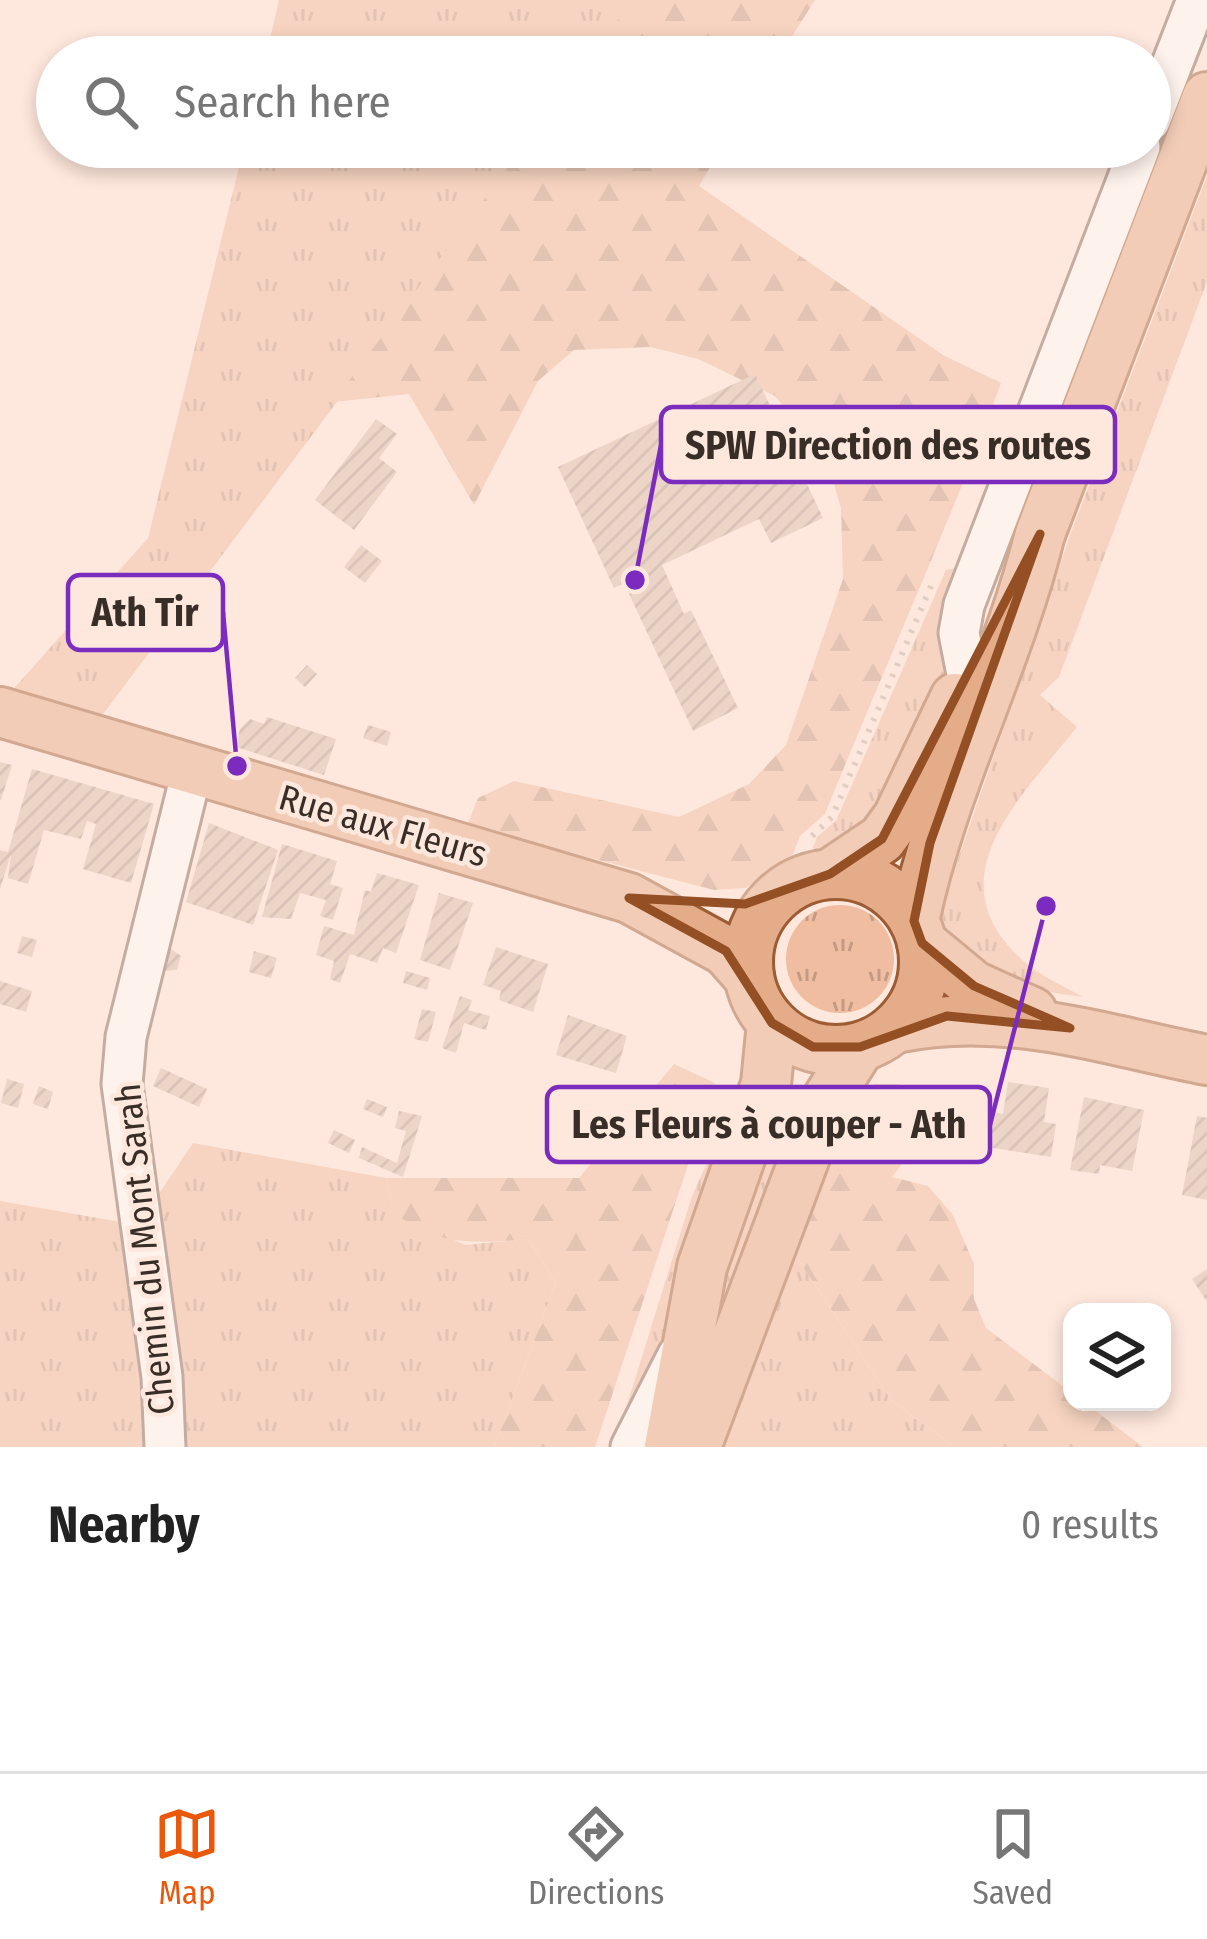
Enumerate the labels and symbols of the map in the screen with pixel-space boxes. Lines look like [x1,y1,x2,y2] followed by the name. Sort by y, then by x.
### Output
[661,407,1115,482] callout: SPW Direction des routes
[685,423,1091,469] text: SPW Direction des routes
[68,575,223,650] callout: Ath Tir
[91,590,199,636] text: Ath Tir
[274,775,492,877] street label: Rue aux Fleurs
[106,1081,184,1417] street label: Chemin du Mont Sarah
[547,1087,990,1162] callout: Les Fleurs à couper - Ath
[572,1102,966,1148] text: Les Fleurs à couper - Ath

